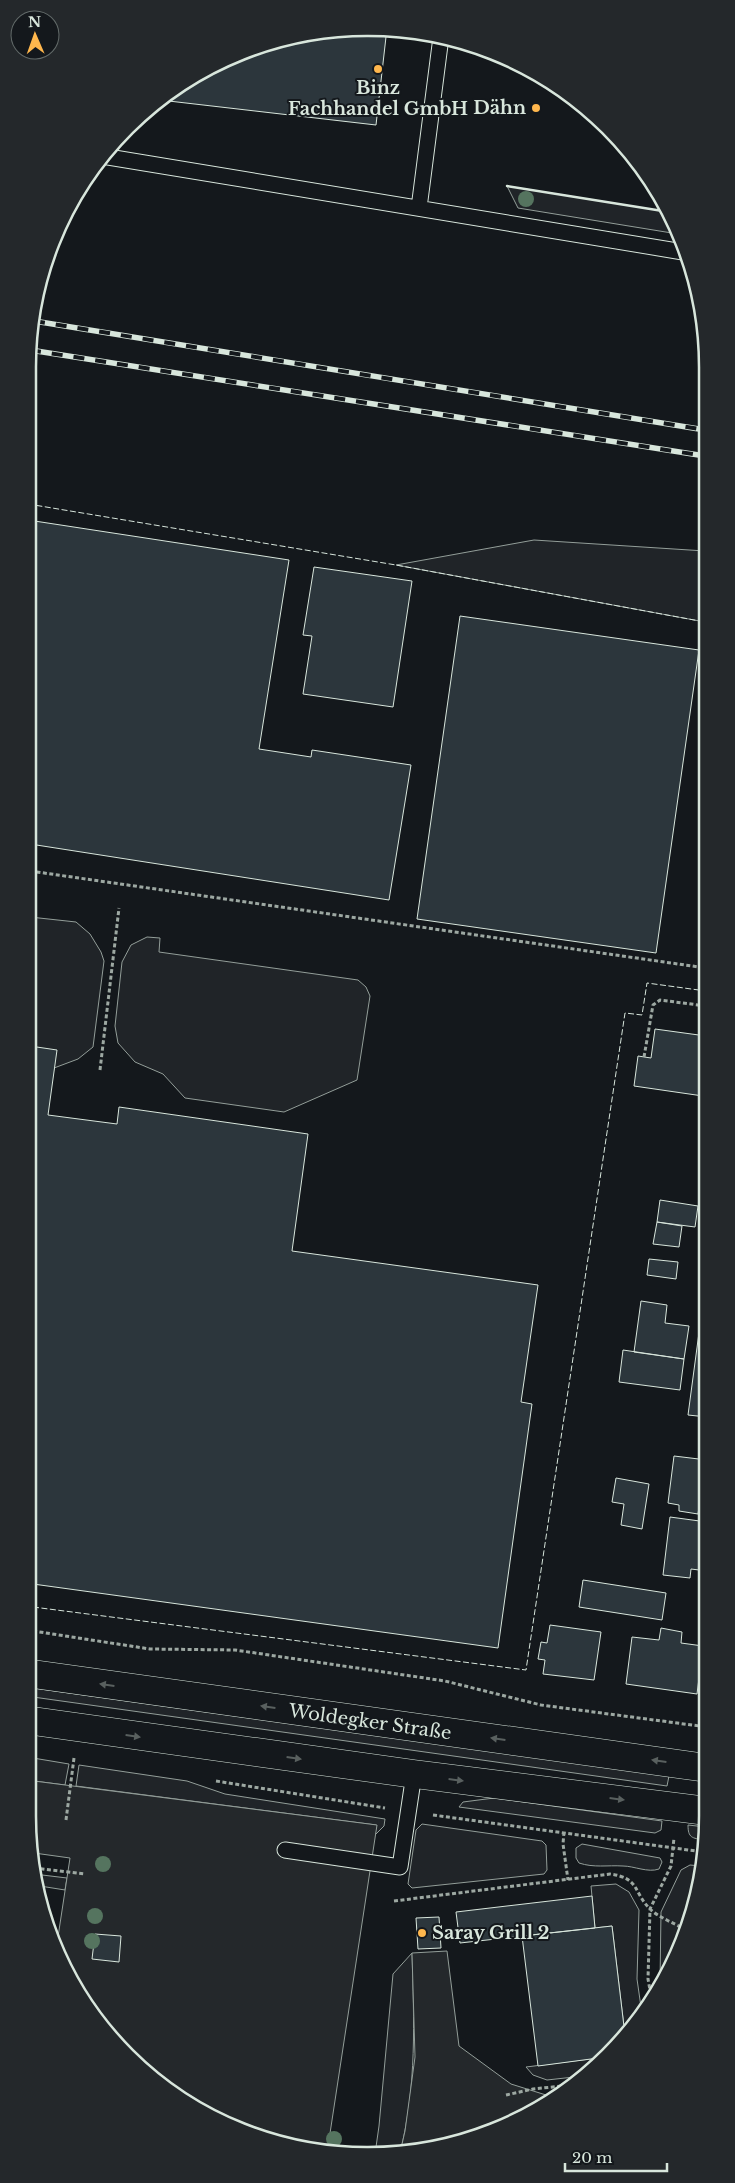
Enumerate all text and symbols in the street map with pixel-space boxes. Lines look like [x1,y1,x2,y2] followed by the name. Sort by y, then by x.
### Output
[10,10,60,60] north arrow
[28,13,41,31] text: N
[372,63,384,75] marker: Binz Fachhandel GmbH
[288,77,468,120] place label: Binz Fachhandel GmbH
[473,97,526,119] place label: Dähn
[530,102,542,114] marker: Dähn
[98,1681,114,1689] one-way arrow
[286,1700,453,1744] street label: Woldegker Straße
[259,1703,275,1711] one-way arrow
[126,1732,142,1740] one-way arrow
[490,1735,506,1743] one-way arrow
[287,1754,303,1762] one-way arrow
[651,1757,667,1765] one-way arrow
[448,1776,464,1784] one-way arrow
[609,1795,625,1803] one-way arrow
[432,1922,550,1944] place label: Saray Grill 2
[416,1927,428,1939] marker: Saray Grill 2
[565,2140,668,2172] scale bar
[572,2148,612,2167] text: 20 m

